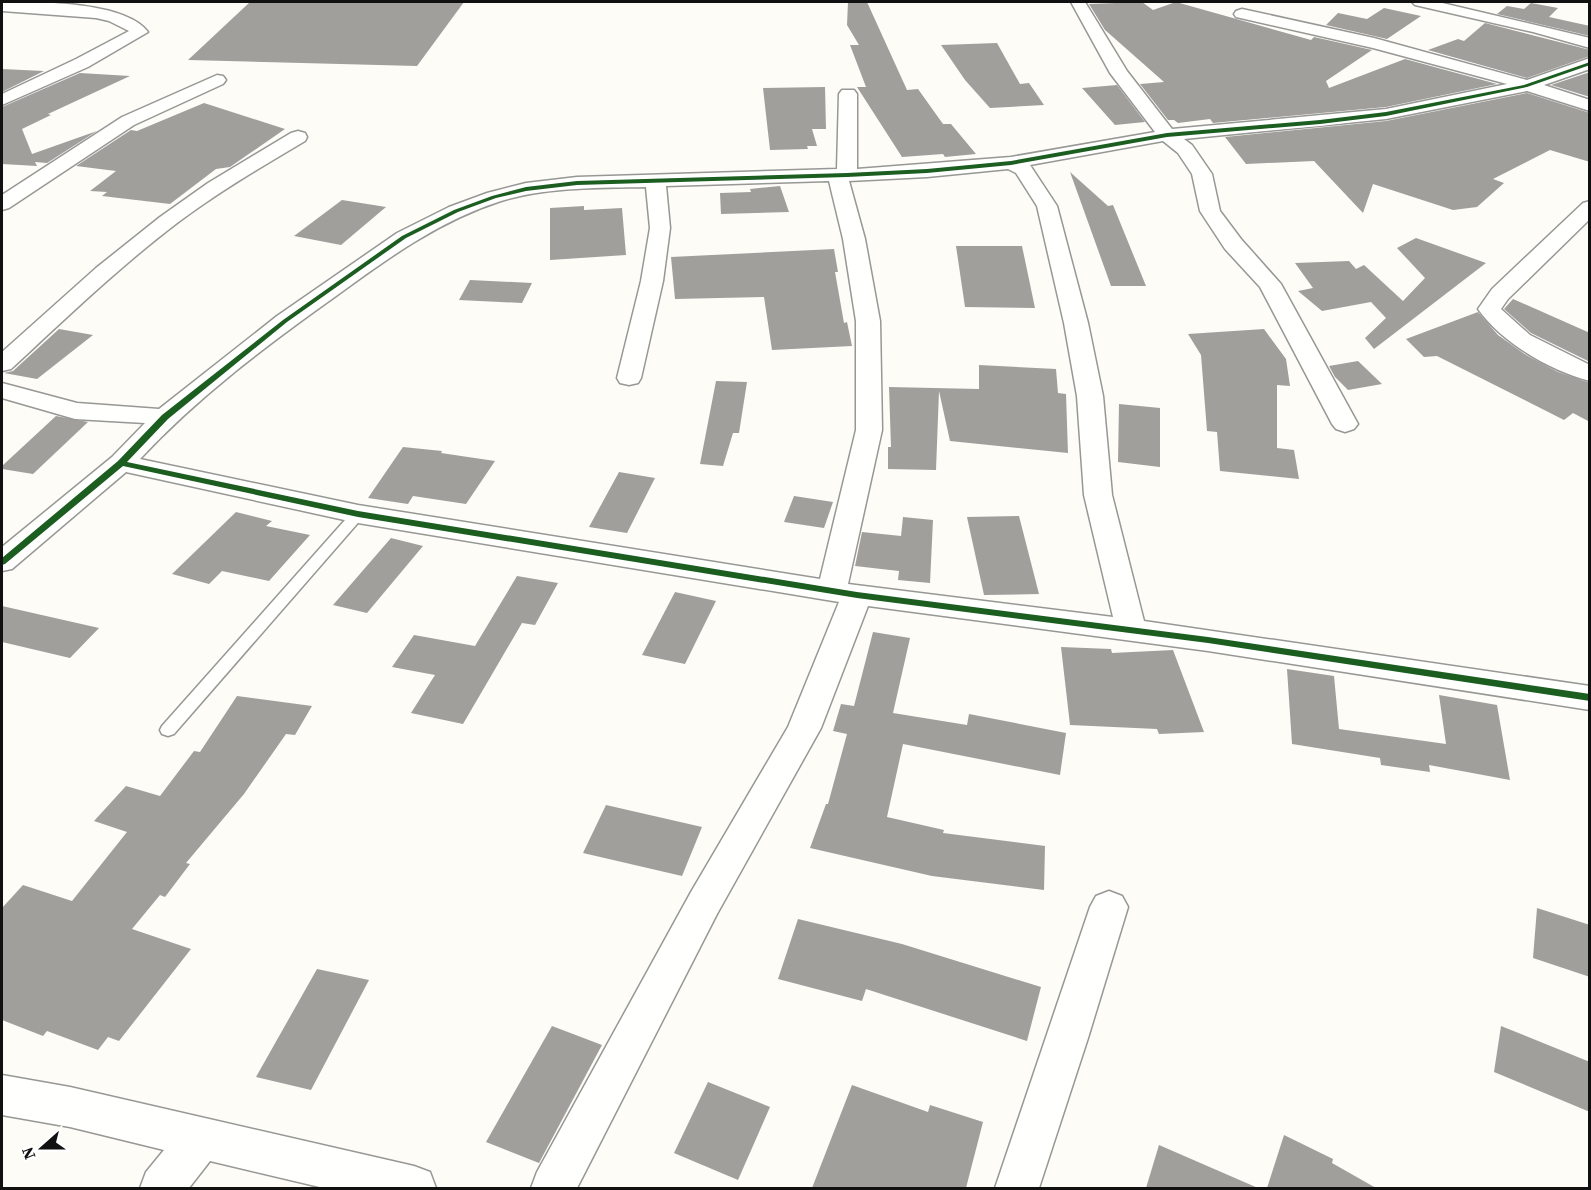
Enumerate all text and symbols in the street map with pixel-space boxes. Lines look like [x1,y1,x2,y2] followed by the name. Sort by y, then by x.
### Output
[12,1118,72,1178] north arrow
[16,1144,40,1163] text: N

